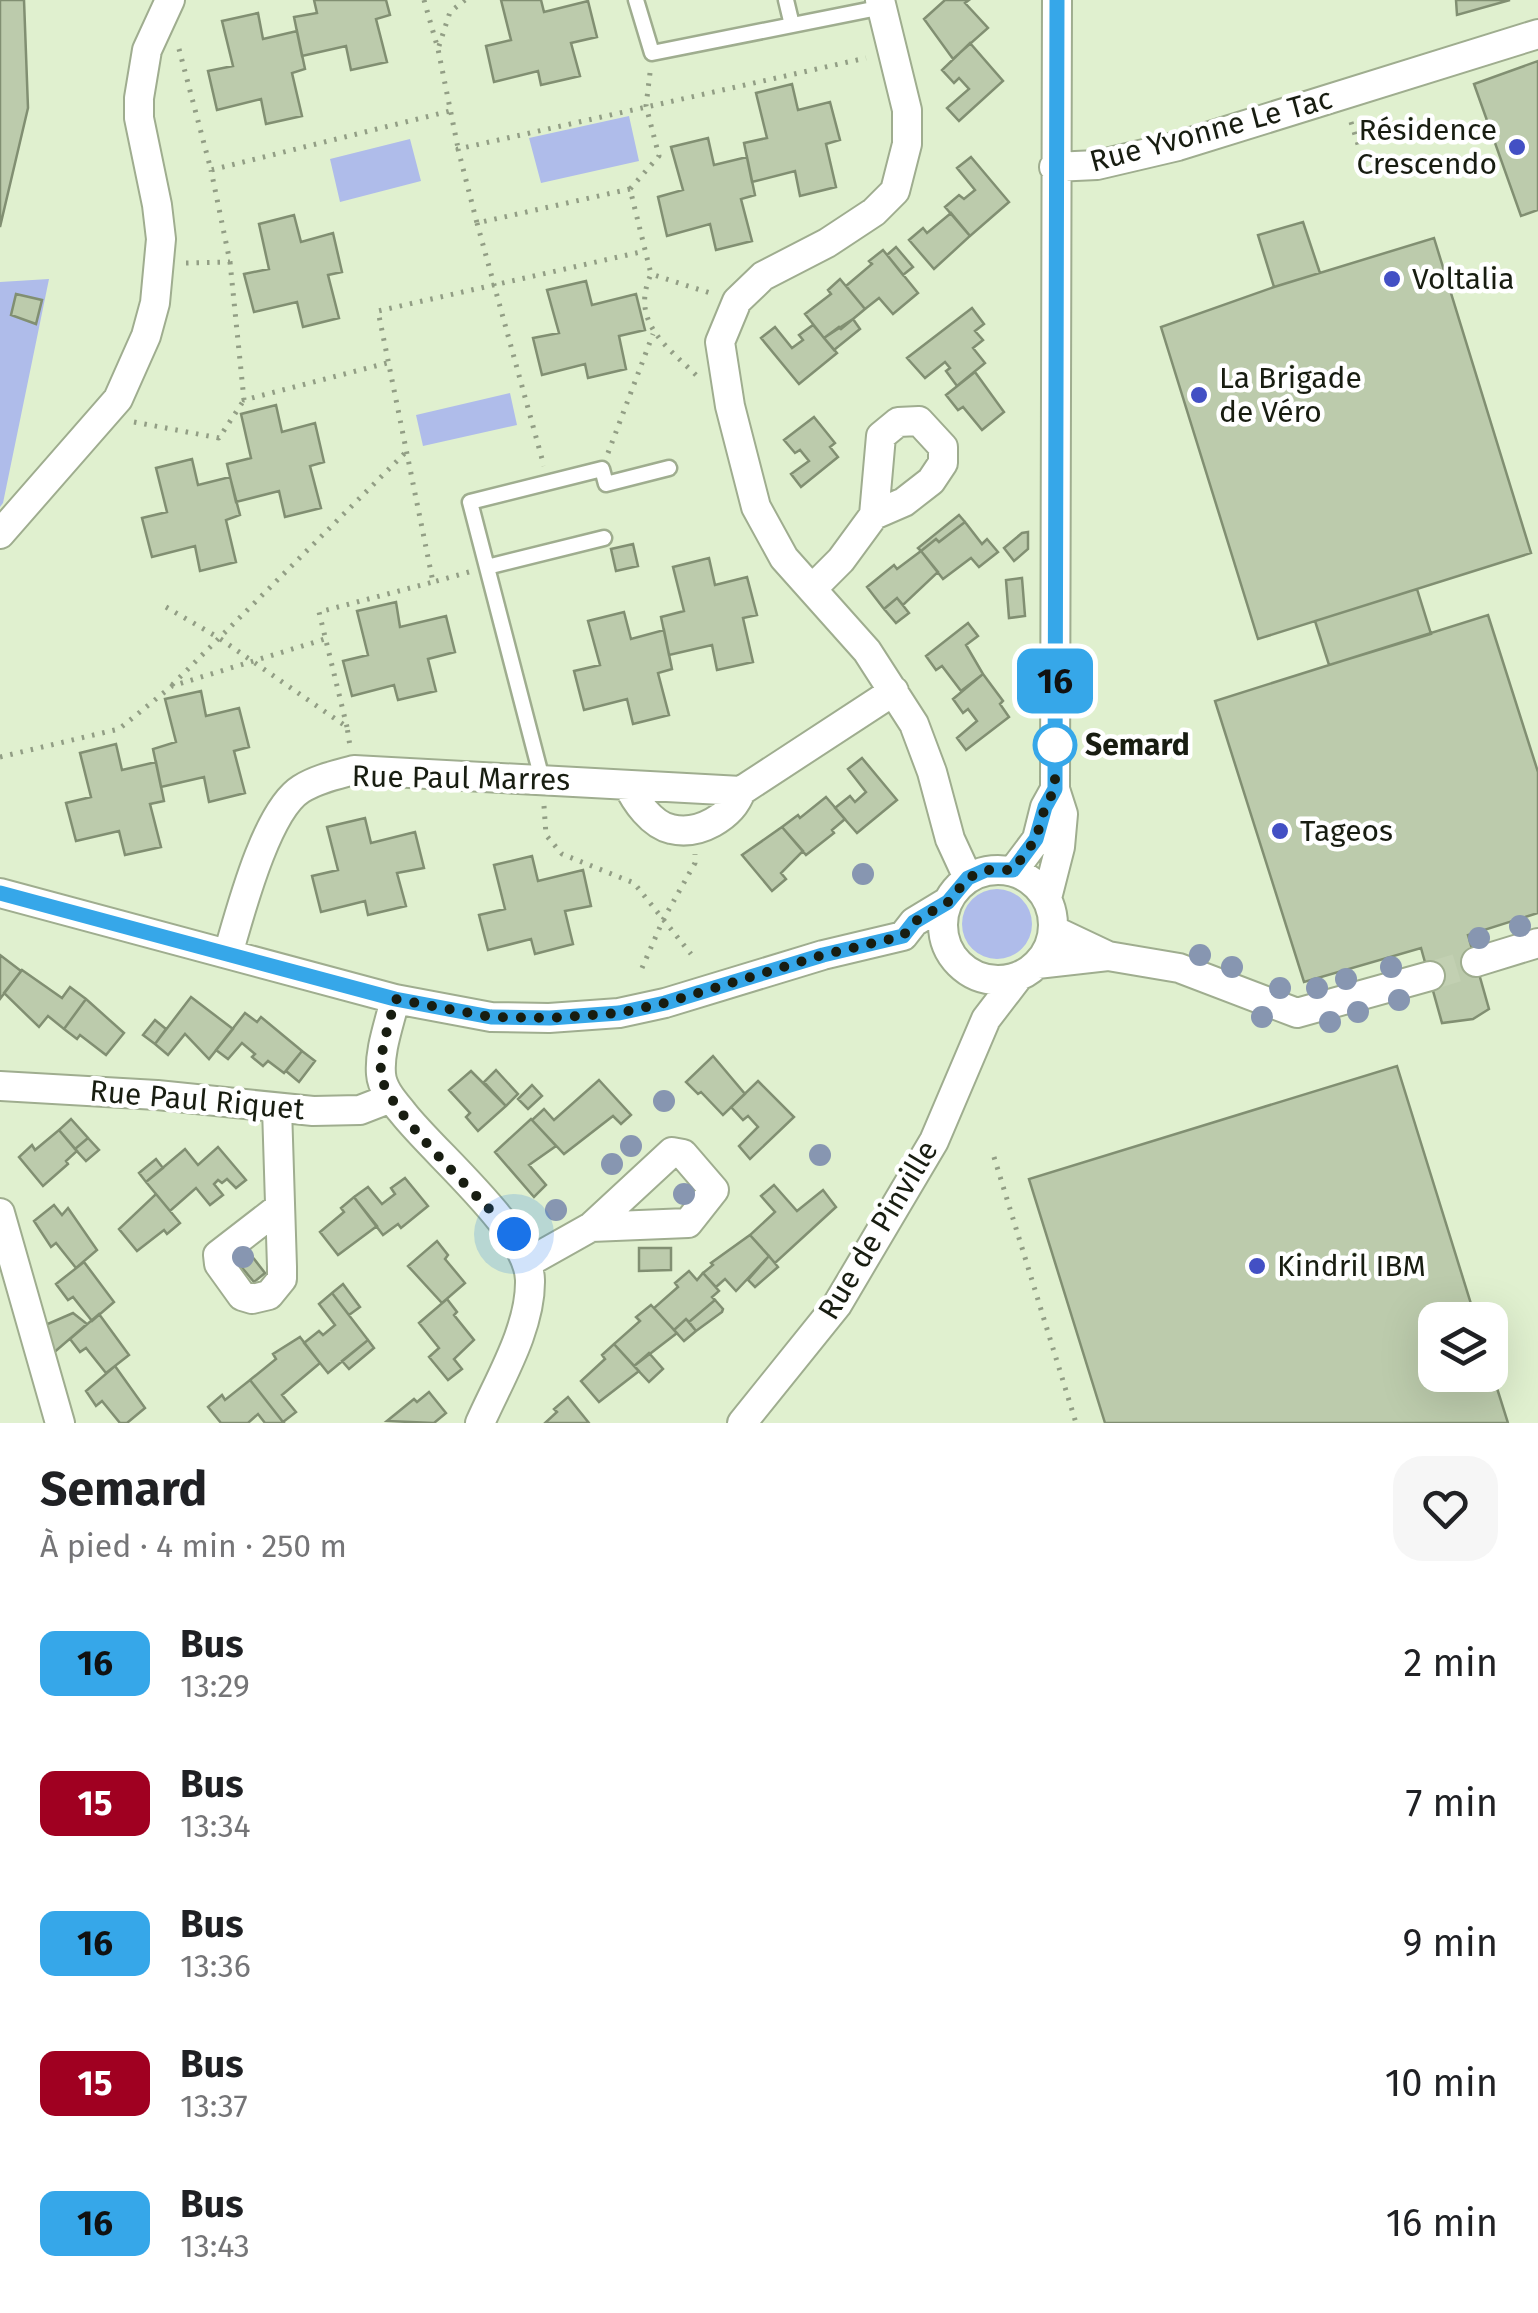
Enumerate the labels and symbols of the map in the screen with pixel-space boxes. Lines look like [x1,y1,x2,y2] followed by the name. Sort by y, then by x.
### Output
[1086,80,1336,180] street label: Rue Yvonne Le Tac
[1356,112,1497,182] place label: Résidence Crescendo
[1506,136,1528,158] marker: Résidence Crescendo
[1412,261,1514,297] place label: Voltalia
[1381,268,1403,290] marker: Voltalia
[1219,360,1362,430] place label: La Brigade de Véro
[1188,384,1210,406] marker: La Brigade de Véro
[1010,648,1100,714] line badge: 16
[1034,724,1076,766] marker: Semard
[1085,727,1190,763] place label: Semard
[351,758,571,798] street label: Rue Paul Marres
[1300,813,1393,849] place label: Tageos
[1269,820,1291,842] marker: Tageos
[88,1073,306,1127] street label: Rue Paul Riquet
[810,1134,946,1326] street label: Rue de Pinville
[489,1209,539,1259] your location
[1277,1248,1426,1284] place label: Kindril IBM
[1246,1255,1268,1277] marker: Kindril IBM

